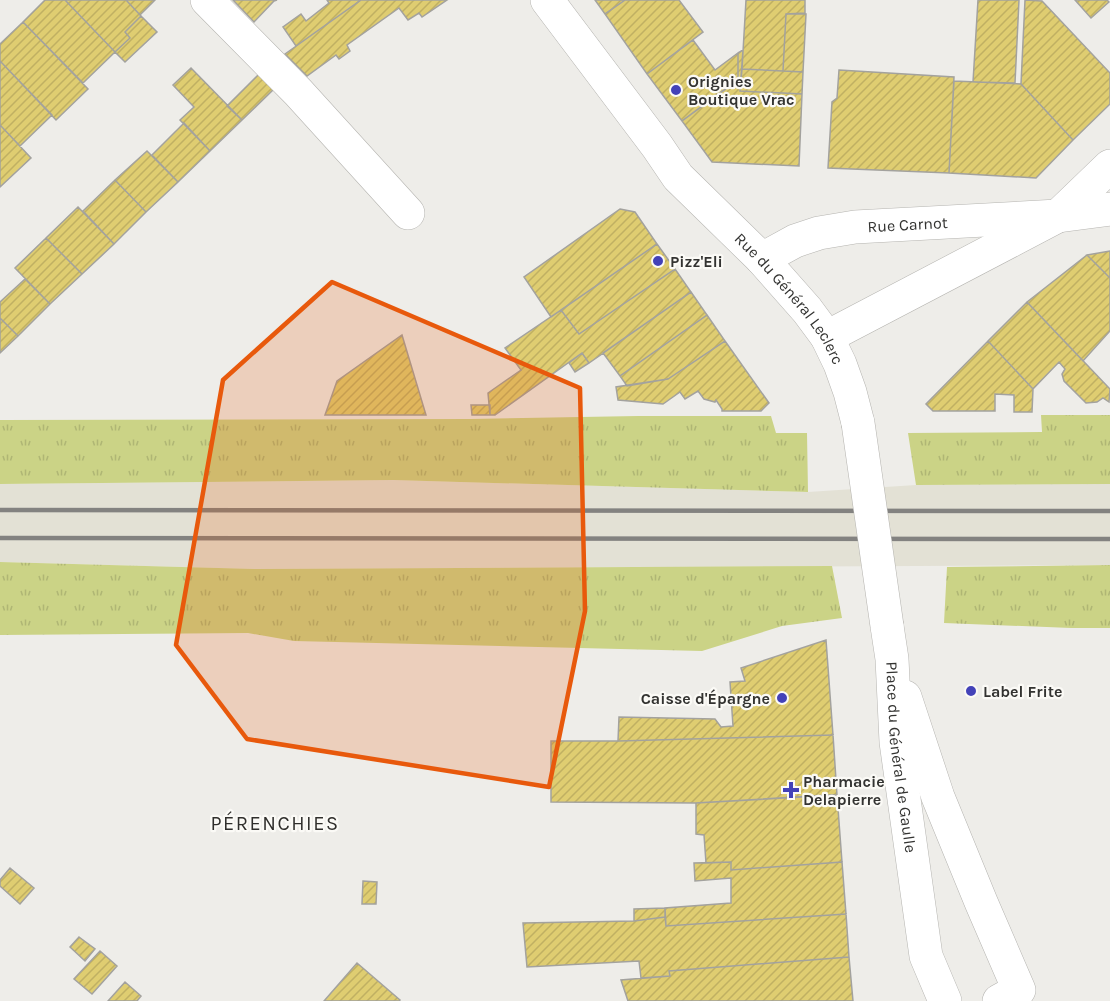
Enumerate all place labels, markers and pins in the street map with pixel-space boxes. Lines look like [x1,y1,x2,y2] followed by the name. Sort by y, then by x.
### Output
[688,72,795,109] place label: Orignies Boutique Vrac
[669,83,683,97] marker: Orignies Boutique Vrac
[670,252,723,271] place label: Pizz'Eli
[651,254,665,268] marker: Pizz'Eli
[983,682,1063,701] place label: Label Frite
[964,684,978,698] marker: Label Frite
[641,689,770,708] place label: Caisse d'Épargne
[775,691,789,705] marker: Caisse d'Épargne
[803,772,885,809] place label: Pharmacie Delapierre
[784,783,798,797] marker: Pharmacie Delapierre

